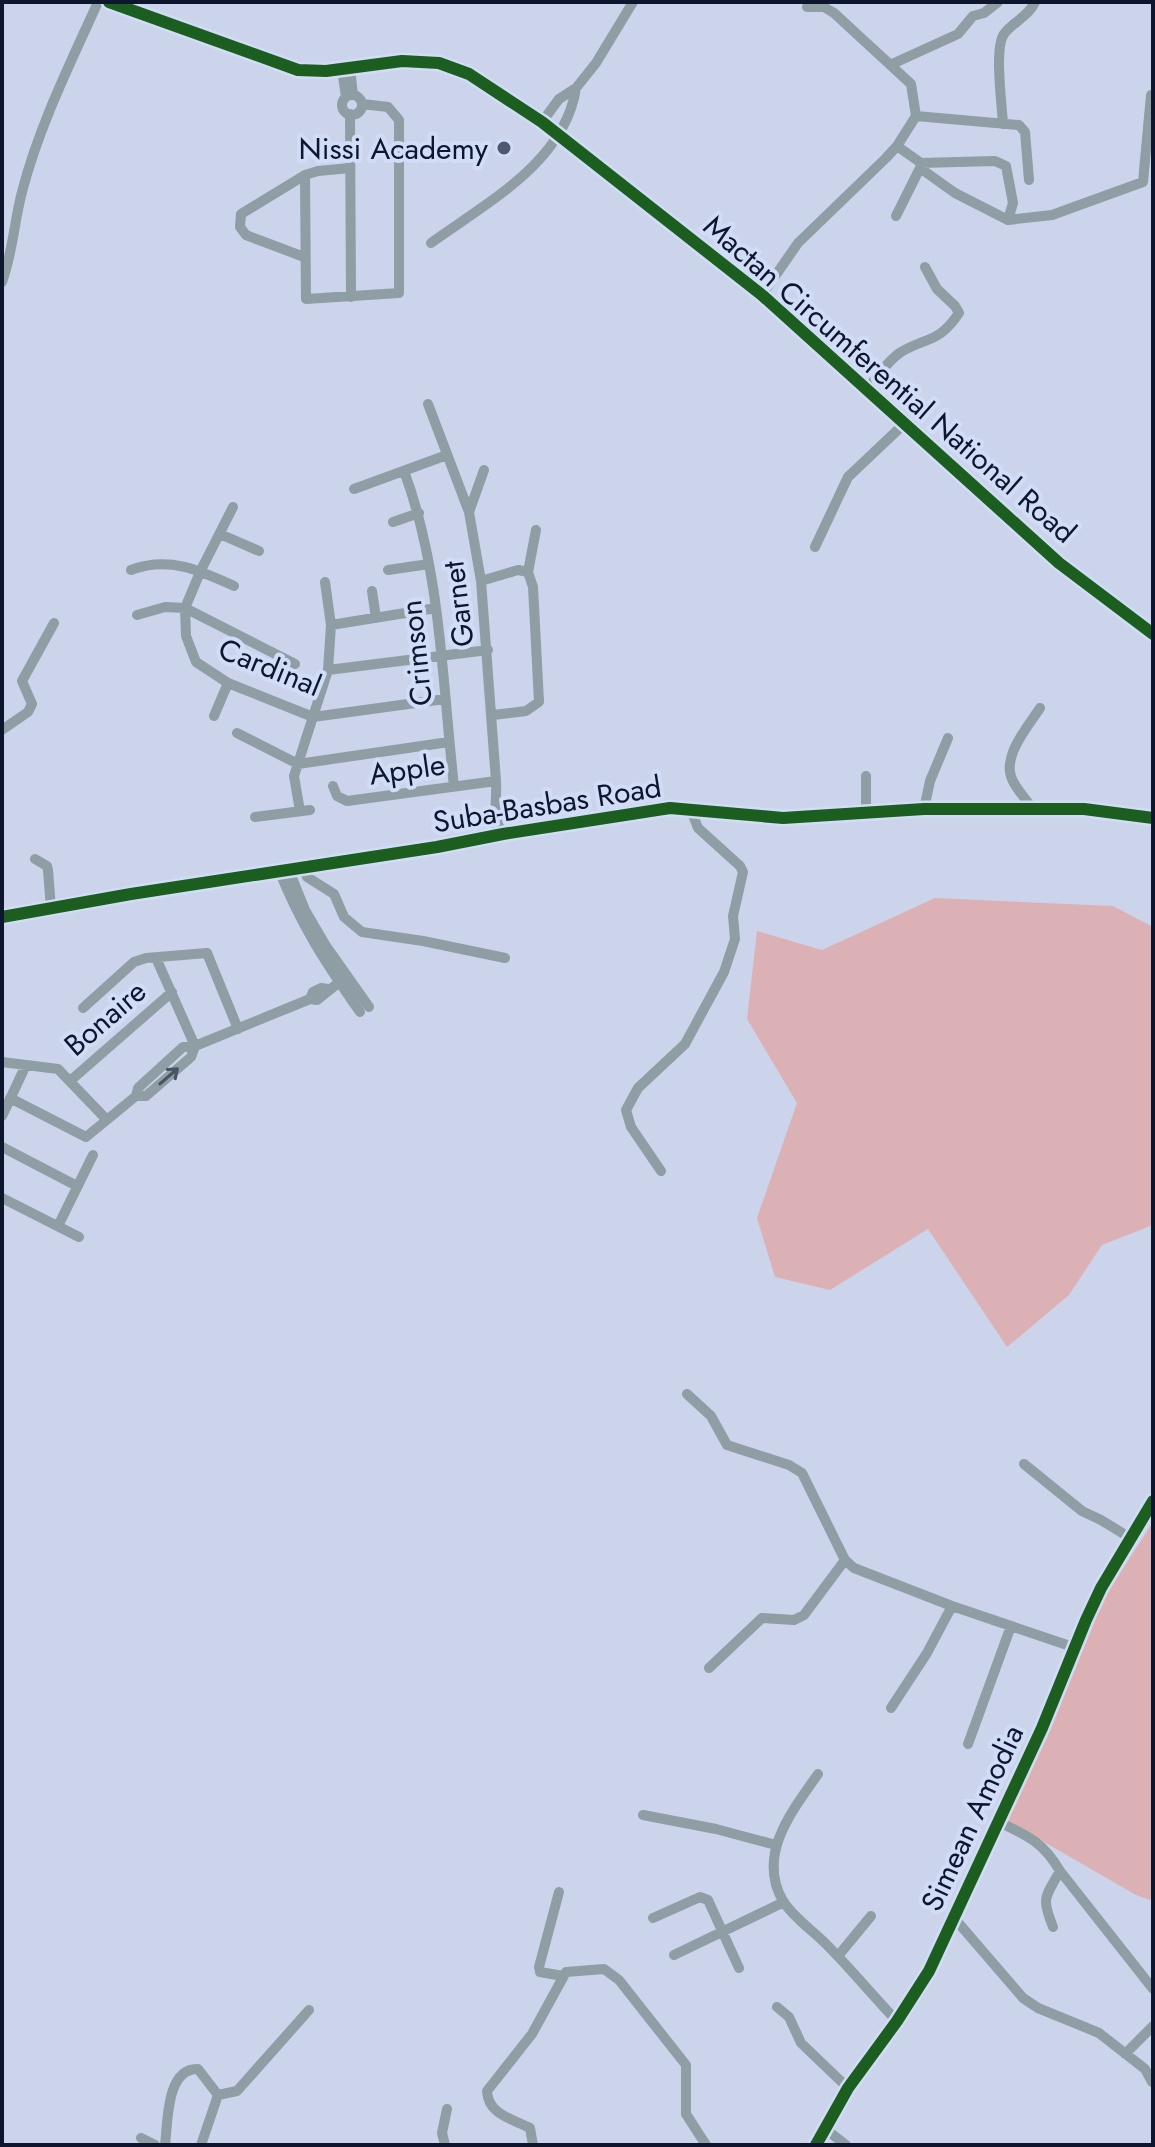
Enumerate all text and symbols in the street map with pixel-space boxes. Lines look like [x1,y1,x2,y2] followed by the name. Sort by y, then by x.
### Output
[298,127,489,170] place label: Nissi Academy
[495,139,513,157] marker: Nissi Academy
[694,205,1086,553] street label: Mactan Circumferential National Road
[431,558,485,649] street label: Garnet
[389,598,443,708] street label: Crimson
[212,627,328,707] street label: Cardinal
[366,742,448,796] street label: Apple
[430,765,664,843] street label: Suba-Basbas Road
[55,970,155,1066] street label: Bonaire
[158,1067,178,1085] one-way arrow
[910,1718,1034,1918] street label: Simean Amodia

